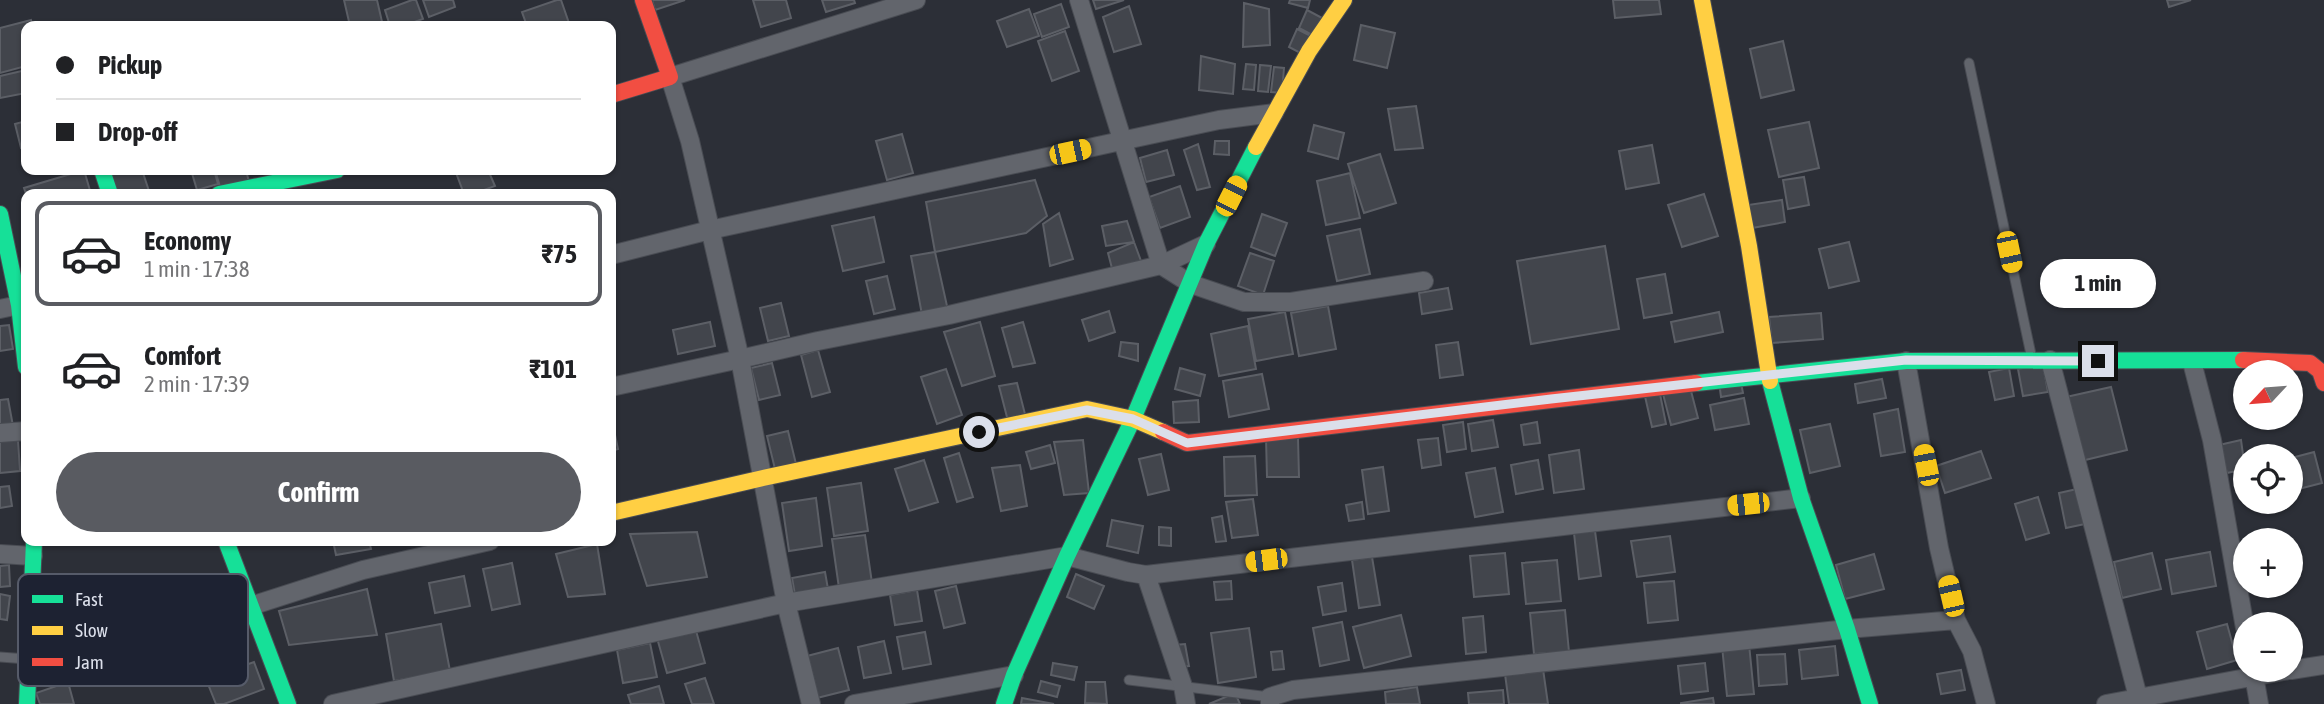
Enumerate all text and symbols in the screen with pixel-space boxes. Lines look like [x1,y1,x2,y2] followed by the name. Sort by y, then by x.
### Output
[98,50,162,80] text: Pickup
[98,117,178,147] text: Drop-off
[1048,137,1093,167] car
[1213,173,1250,219] car
[60,222,123,285] icon: car
[144,226,231,256] text: Economy
[1995,229,2024,275] car
[541,239,577,269] text: ₹75
[144,256,250,282] text: 1 min · 17:38
[2040,260,2156,308] callout: 1 min
[2075,270,2121,296] text: 1 min
[60,337,123,400] icon: car
[144,341,221,371] text: Comfort
[2082,345,2114,377] route end
[529,354,577,384] text: ₹101
[2233,360,2303,430] north arrow
[2233,360,2303,682] map controls
[144,371,250,397] text: 2 min · 17:39
[963,416,995,448] route start
[1912,442,1941,488] car
[2233,444,2303,514] button: locate
[56,452,581,532] button: Confirm
[1727,491,1770,517] car
[2233,528,2303,598] button: +
[1244,547,1289,573] car
[1937,573,1966,619] car
[18,574,248,686] legend
[75,588,103,610] text: Fast
[2233,612,2303,682] button: −
[75,619,109,641] text: Slow
[75,651,104,673] text: Jam

